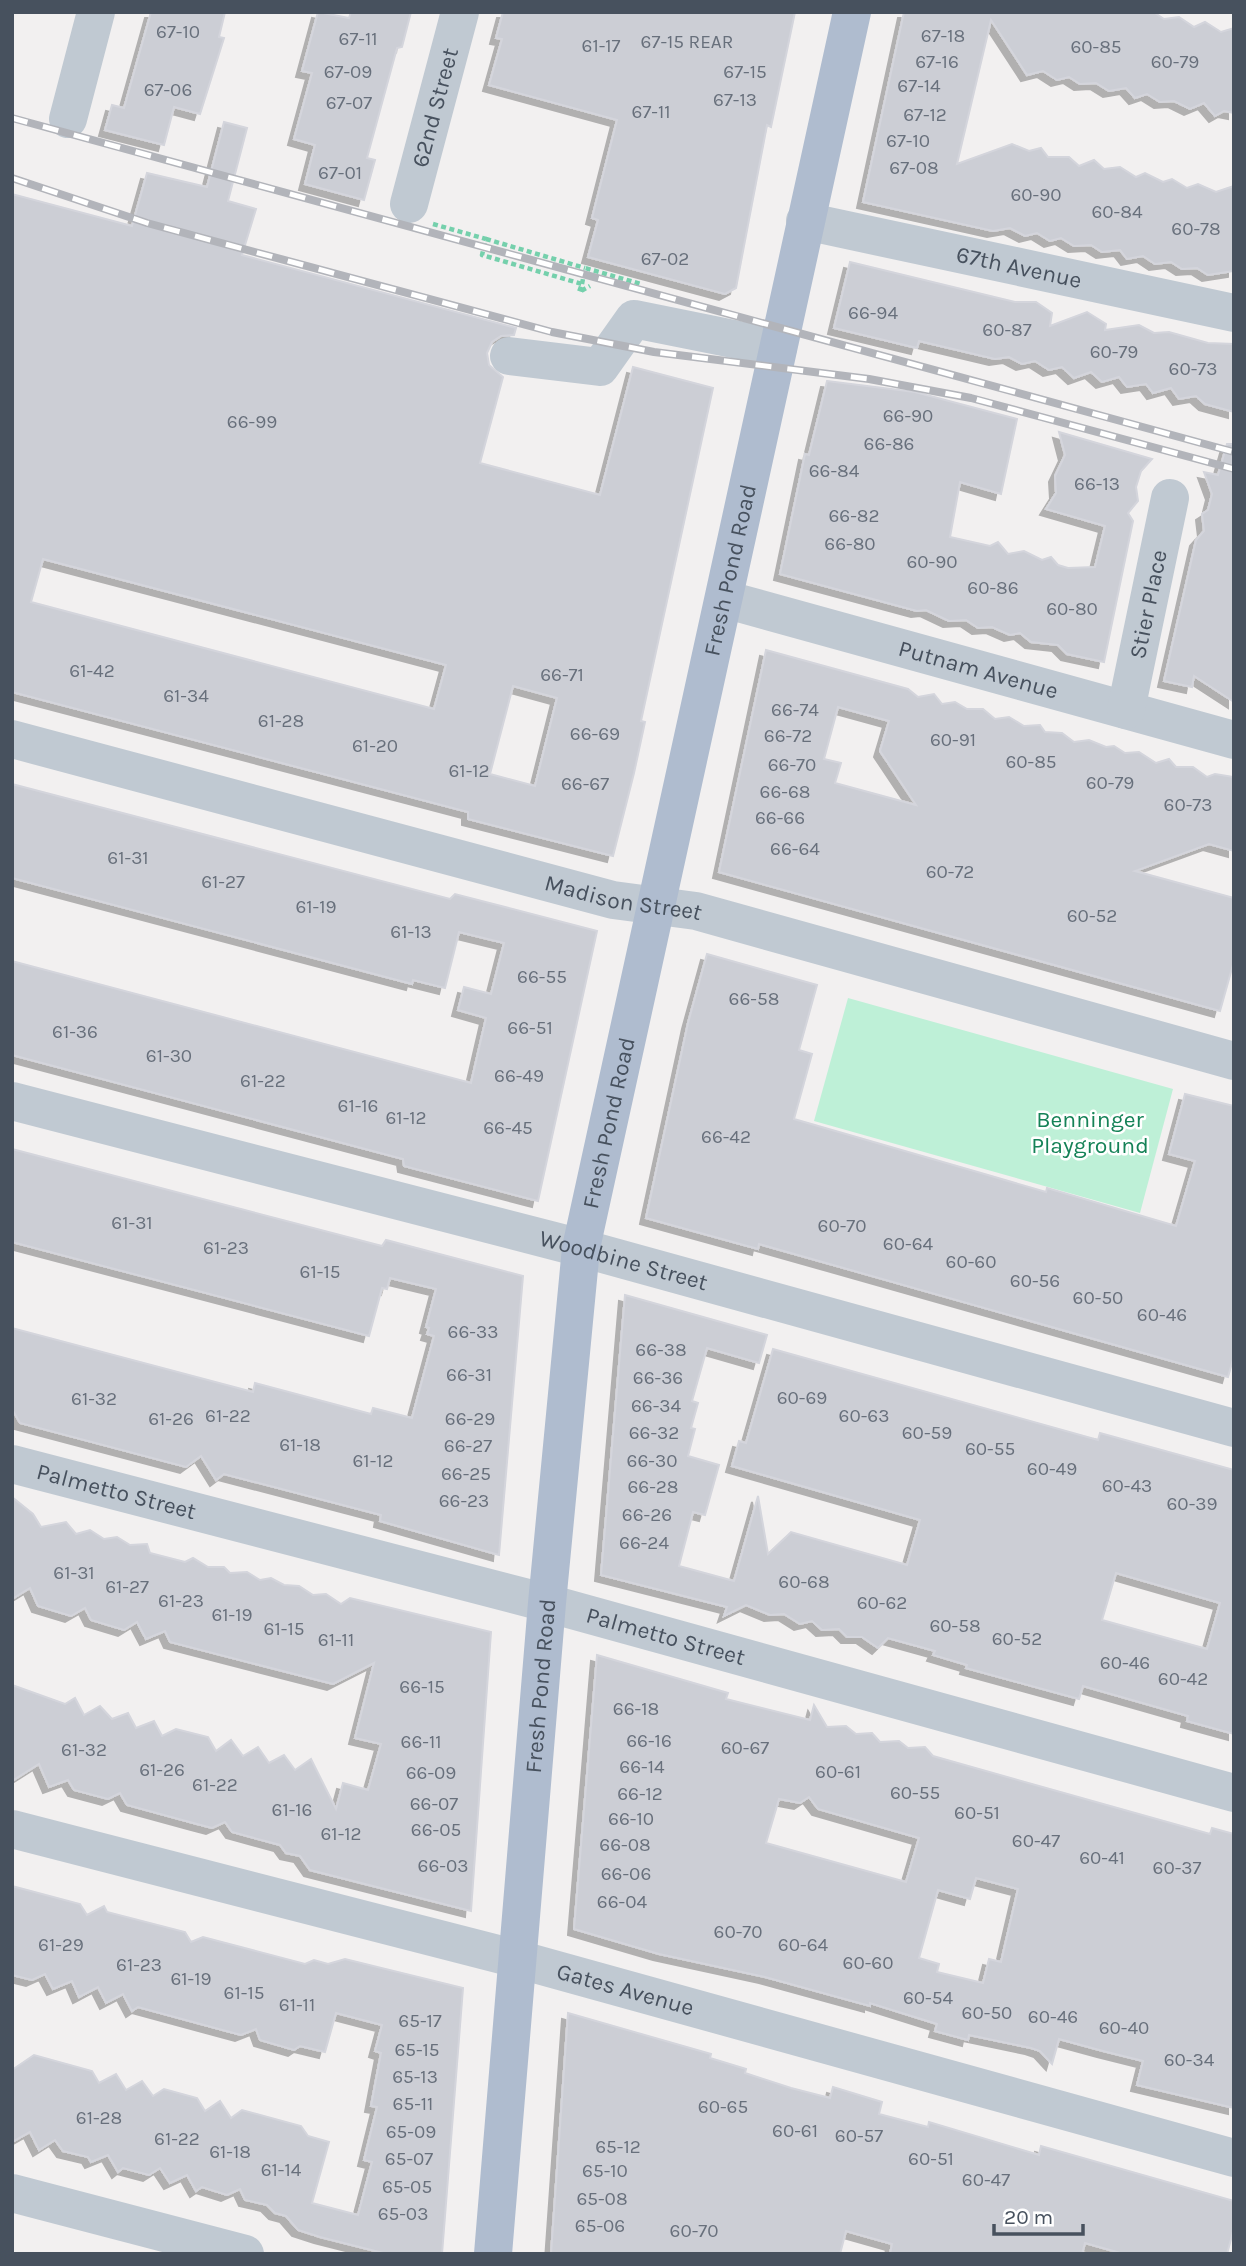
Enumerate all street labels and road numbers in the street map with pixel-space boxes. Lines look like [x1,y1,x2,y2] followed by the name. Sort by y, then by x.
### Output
[406,44,464,170] street label: 62nd Street
[954,241,1084,294] street label: 67th Avenue
[698,482,762,658] street label: Fresh Pond Road
[1124,547,1173,661] street label: Stier Place
[895,635,1061,705] street label: Putnam Avenue
[542,869,706,926] street label: Madison Street
[577,1035,641,1211] street label: Fresh Pond Road
[536,1225,711,1296] street label: Woodbine Street
[34,1458,199,1525] street label: Palmetto Street
[520,1598,561,1774] street label: Fresh Pond Road
[583,1601,748,1671] street label: Palmetto Street
[554,1958,697,2021] street label: Gates Avenue

